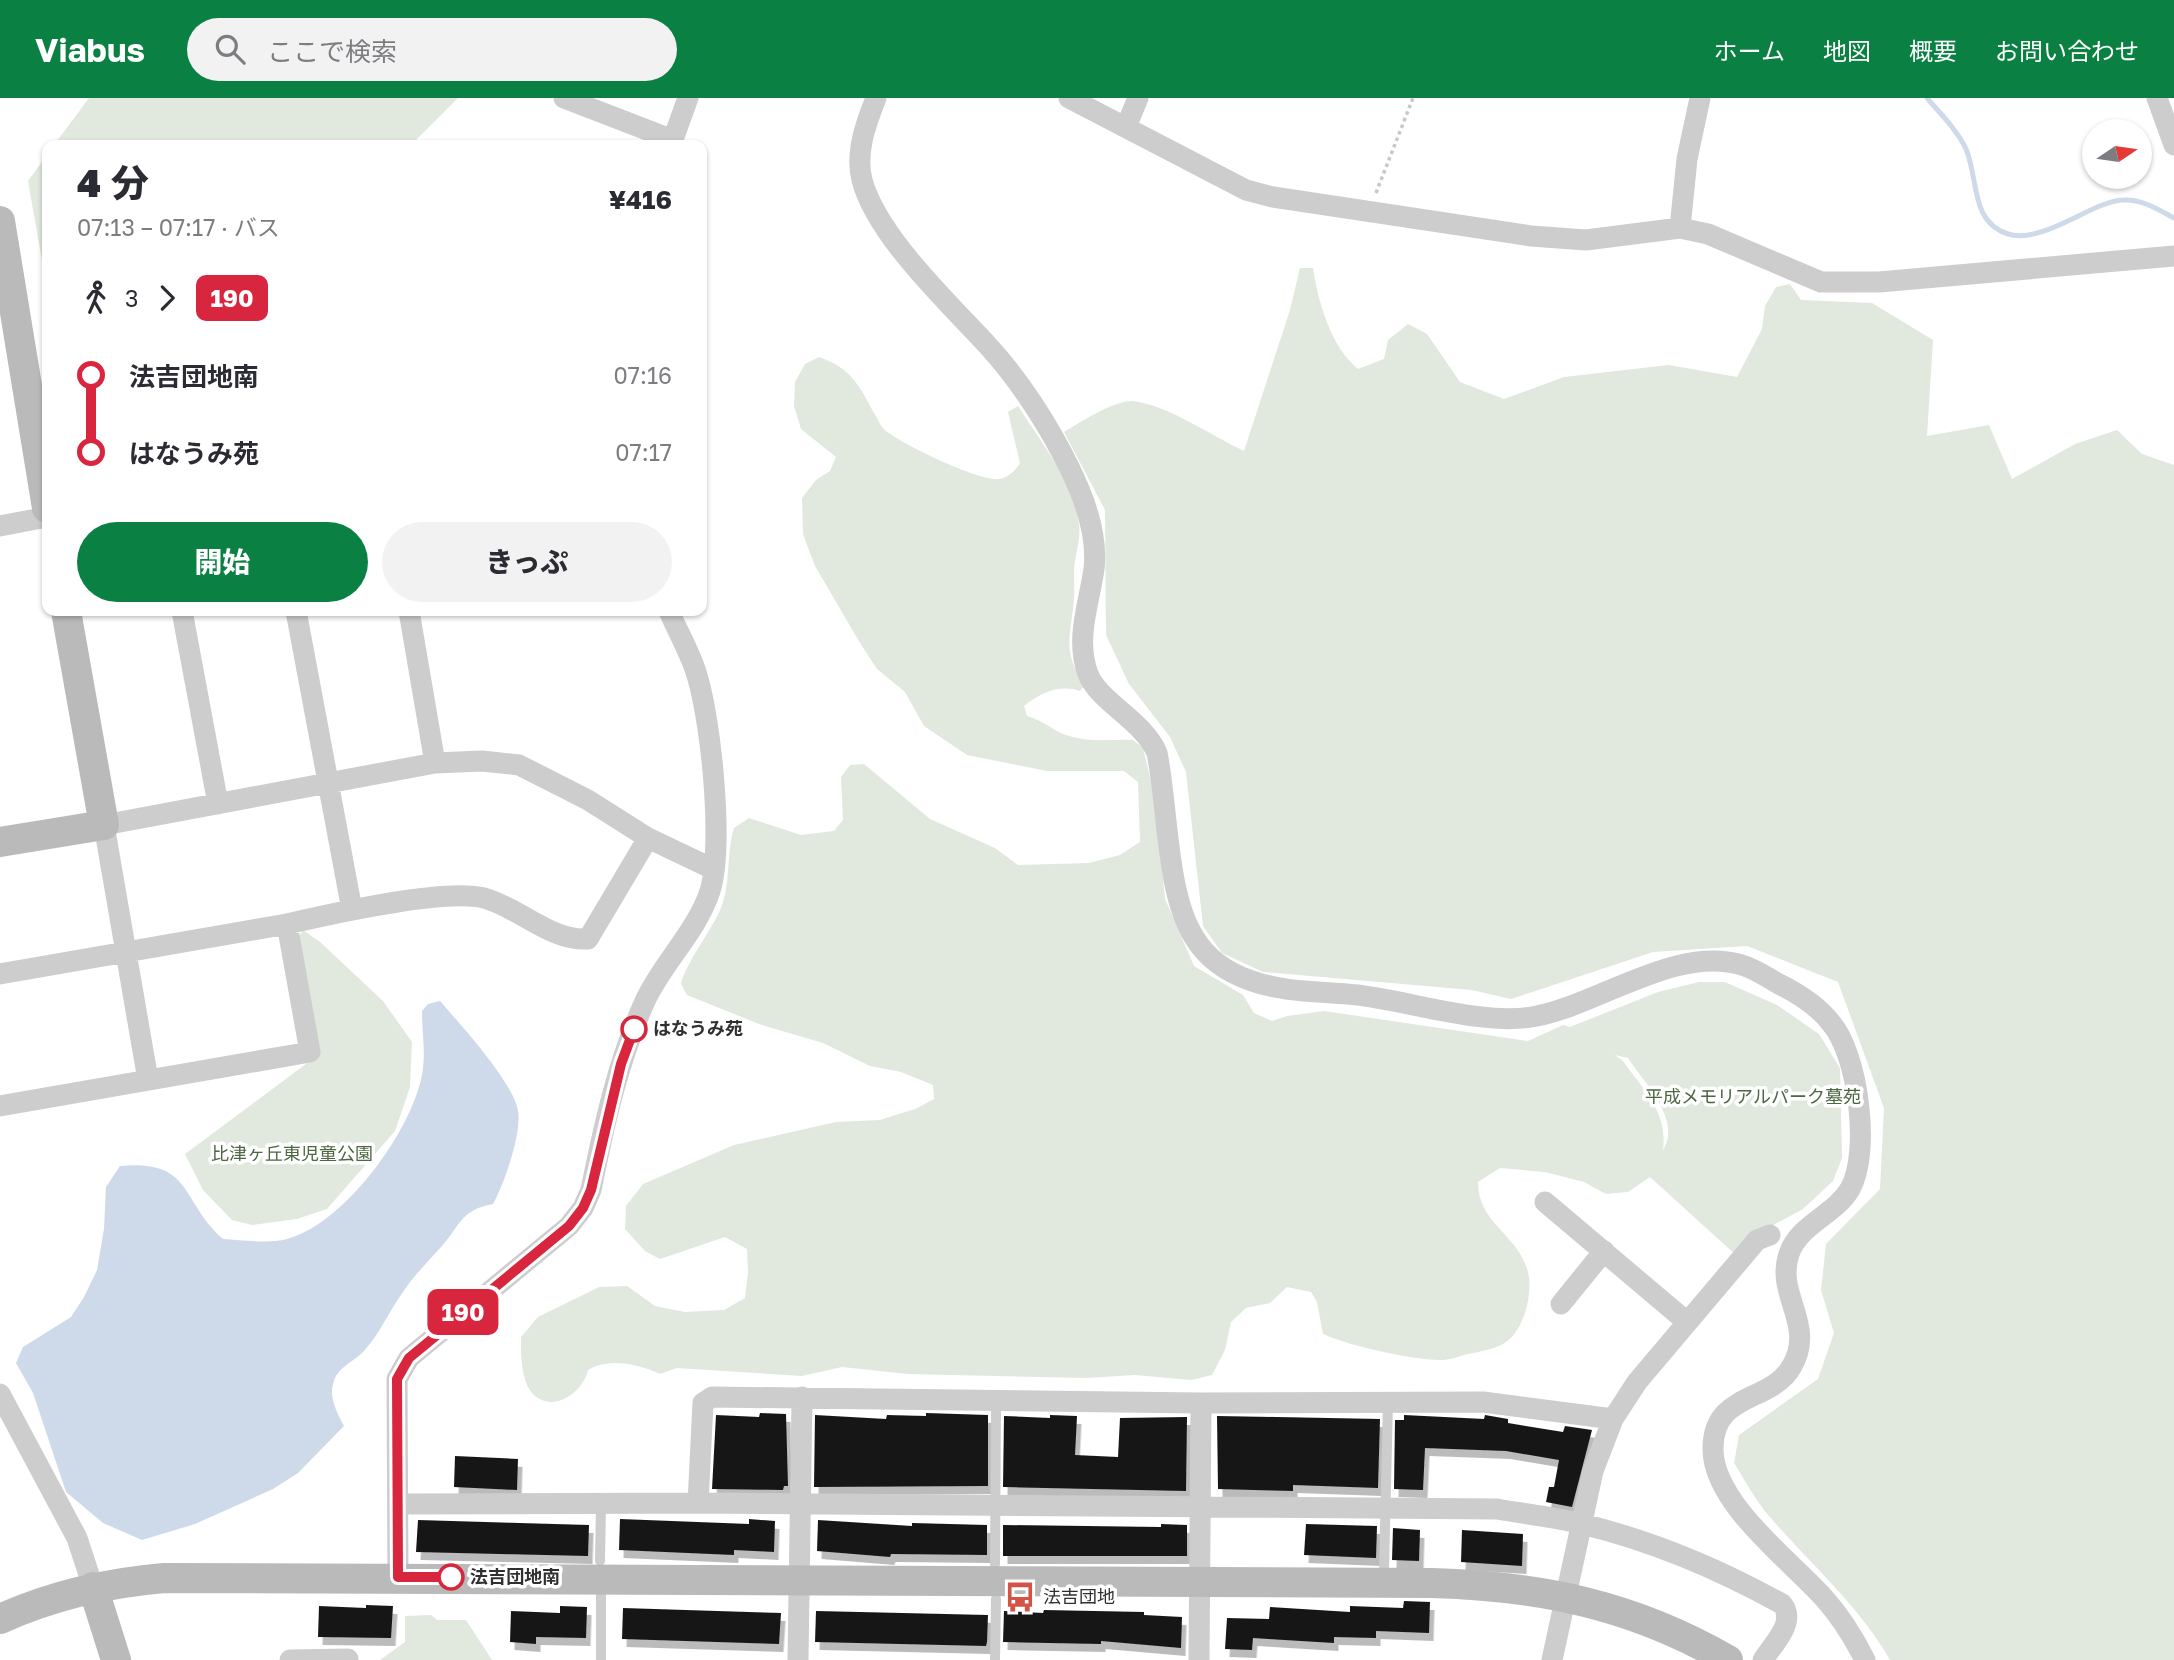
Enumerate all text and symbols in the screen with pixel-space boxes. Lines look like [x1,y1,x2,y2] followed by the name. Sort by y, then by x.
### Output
[187,18,677,81] search box
[35,30,145,69] text: Viabus
[211,30,249,68] icon: search
[267,36,397,67] text: ここで検索
[1714,36,1785,65] text: ホーム
[1823,36,1871,65] text: 地図
[1909,36,1957,65] text: 概要
[1995,36,2139,65] text: お問い合わせ
[2082,119,2152,189] north arrow
[2082,119,2152,189] map controls
[77,160,149,205] text: 4 分
[609,184,672,215] text: ¥416
[77,213,280,241] text: 07:13 – 07:17 · バス
[77,279,115,317] icon: walk
[148,279,186,317] icon: forward
[210,283,254,312] text: 190
[125,284,138,312] text: 3
[129,361,259,392] text: 法吉団地南
[614,361,672,389] text: 07:16
[129,438,259,469] text: はなうみ苑
[615,438,672,466] text: 07:17
[77,522,368,602] button: 開始
[382,522,672,602] button: きっぷ
[621,1016,647,1042] marker: はなうみ苑
[653,1017,743,1039] place label: はなうみ苑
[1645,1085,1861,1107] park label: 平成メモリアルパーク墓苑
[211,1142,373,1164] park label: 比津ヶ丘東児童公園
[423,1289,503,1335] line badge: 190
[441,1297,485,1326] text: 190
[438,1564,464,1590] marker: 法吉団地南
[470,1565,560,1587] place label: 法吉団地南
[1003,1580,1037,1614] bus stop icon: 法吉団地
[1043,1585,1115,1607] place label: 法吉団地

